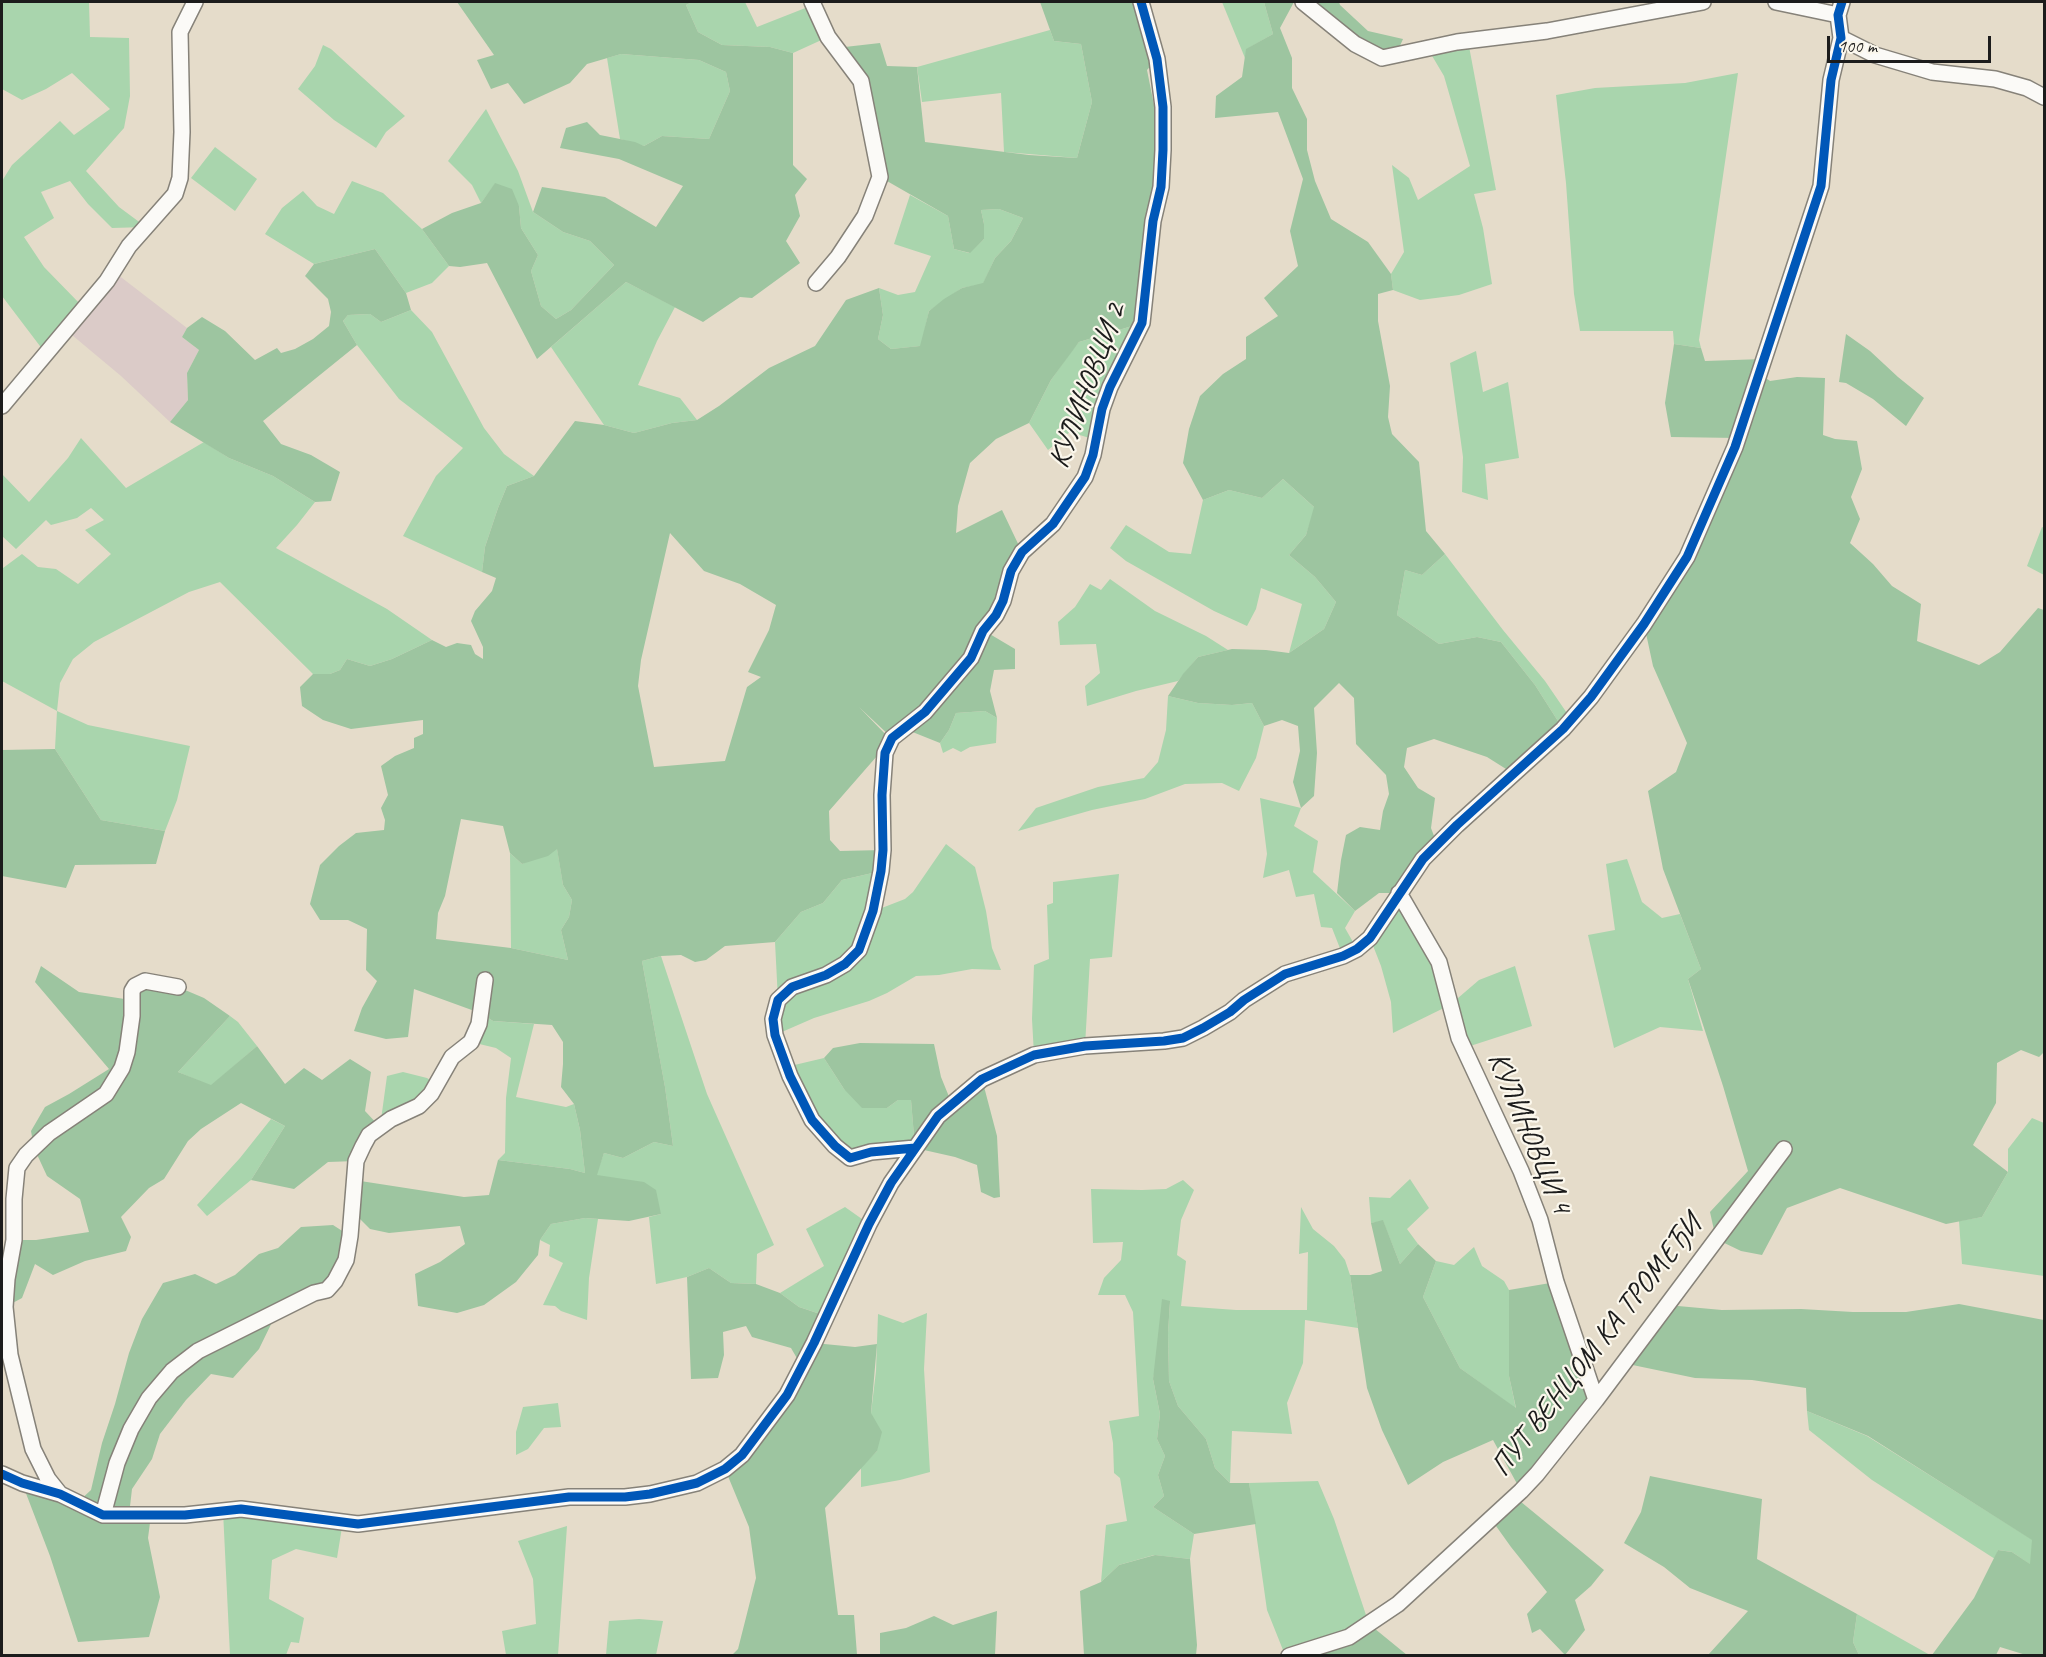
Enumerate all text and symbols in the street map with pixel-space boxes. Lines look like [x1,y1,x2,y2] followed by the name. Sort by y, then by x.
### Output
[1830,24,1994,62] scale bar
[1838,35,1877,57] text: 100 m
[1042,299,1134,473] street label: КУЛИНОВЦИ 2
[1479,1047,1579,1219] street label: КУЛИНОВЦИ 4
[1484,1208,1710,1484] street label: ПУТ ВЕНЦОМ КА ТРОМЕЂИ

